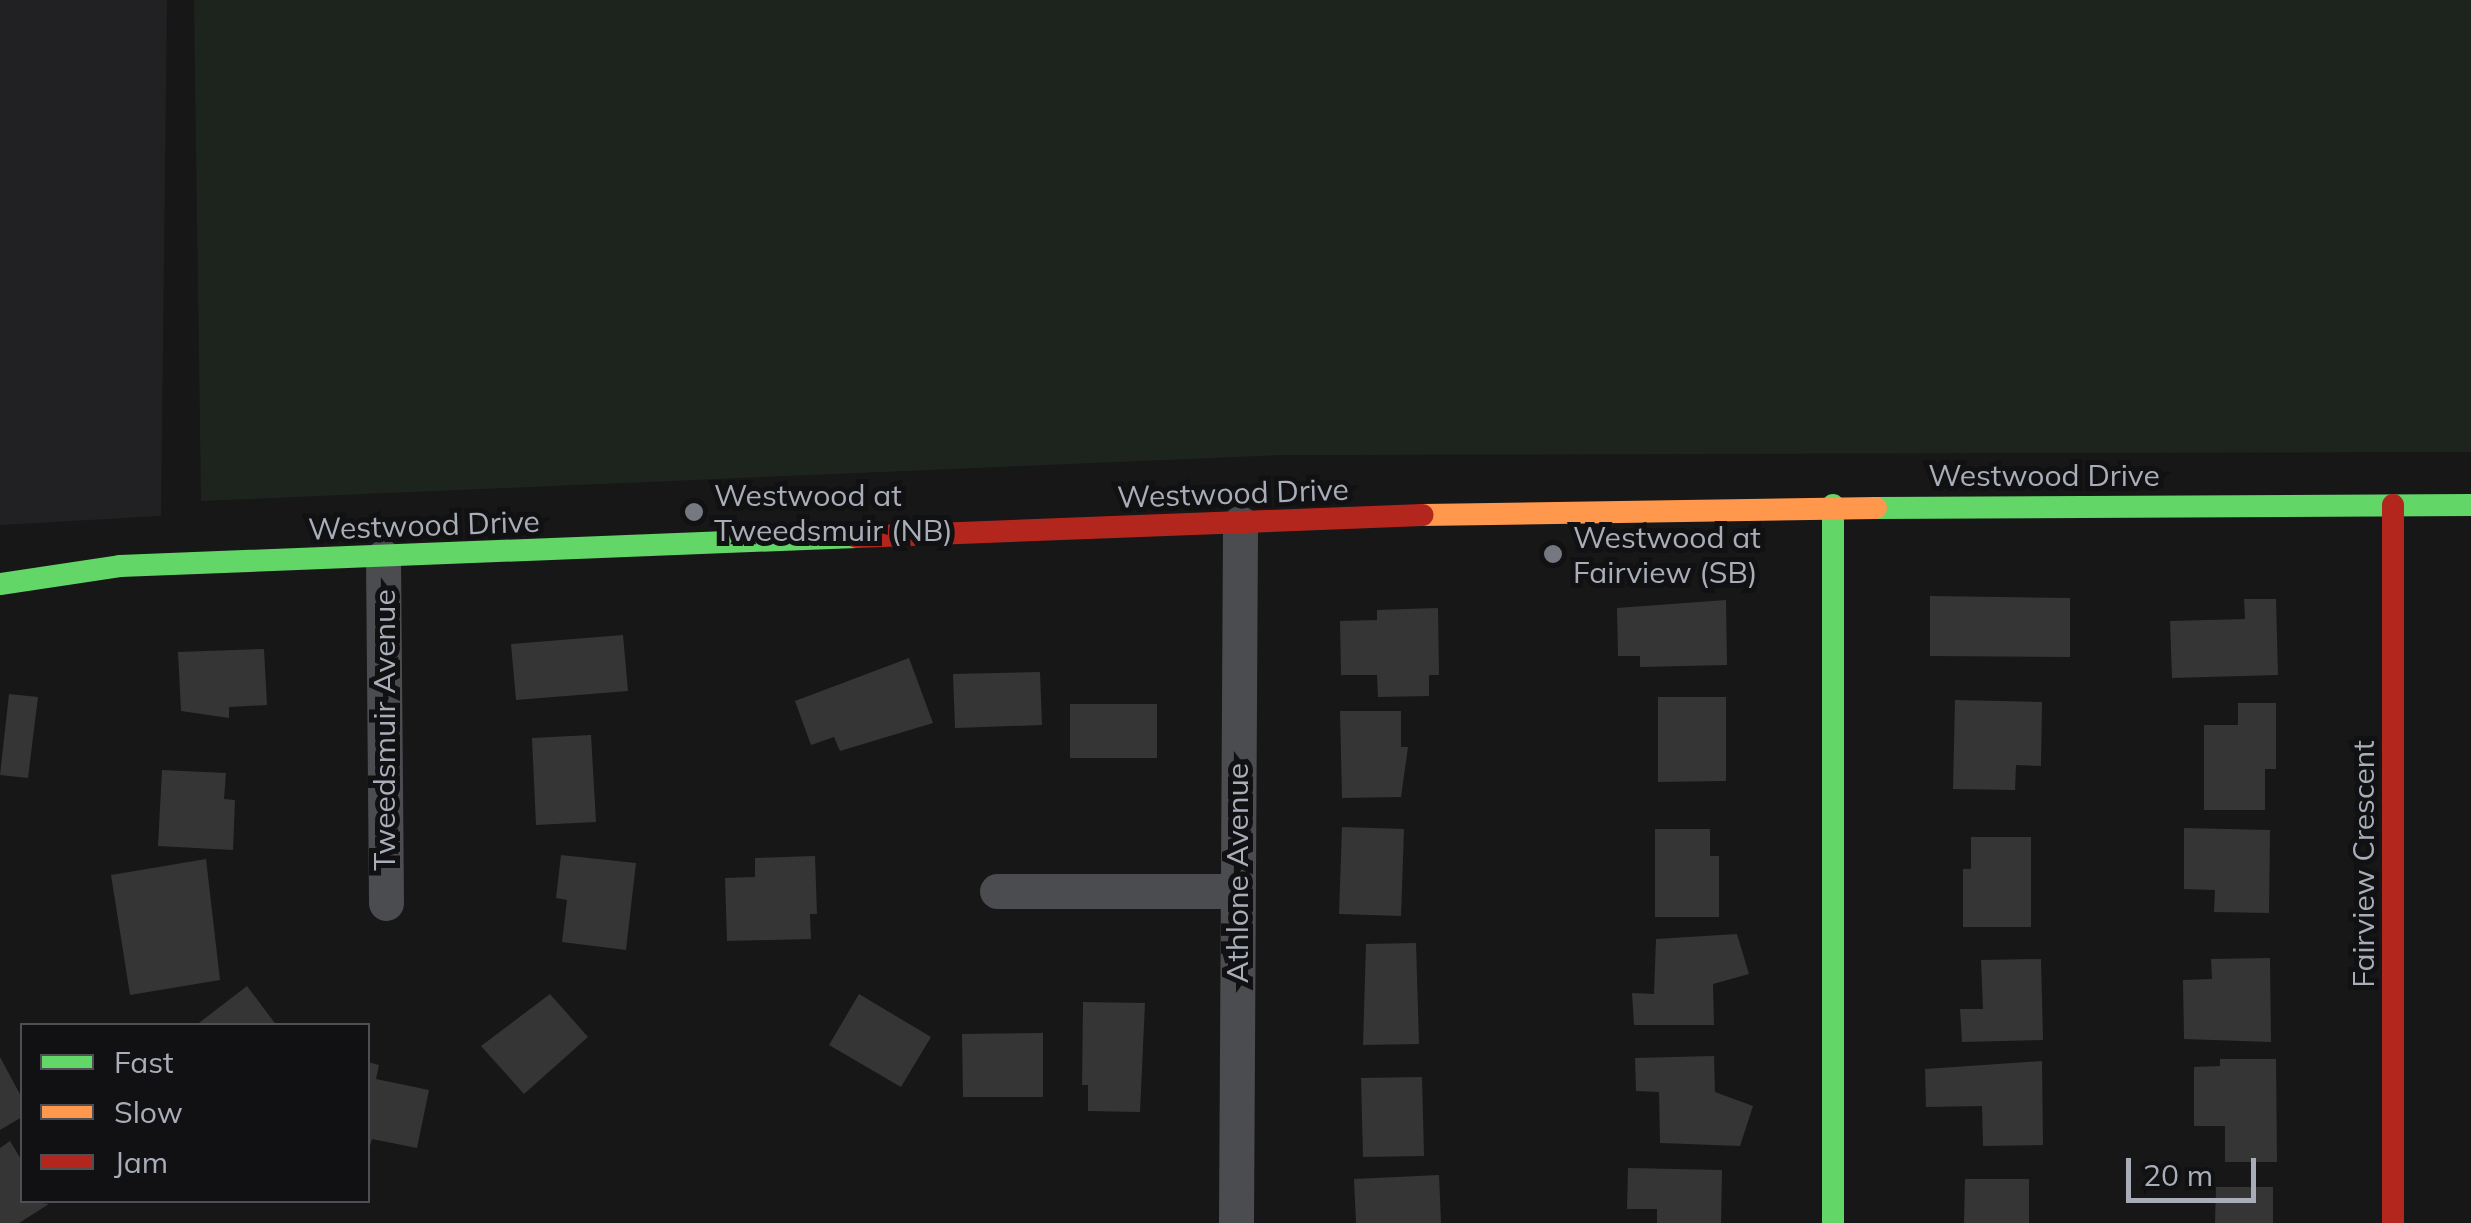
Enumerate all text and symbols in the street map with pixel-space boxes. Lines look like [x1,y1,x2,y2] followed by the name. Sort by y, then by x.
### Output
[1928,457,2160,493] street label: Westwood Drive
[1117,471,1349,515] street label: Westwood Drive
[714,477,953,548] place label: Westwood at Tweedsmuir (NB)
[683,501,705,523] marker: Westwood at Tweedsmuir (NB)
[308,503,540,547] street label: Westwood Drive
[1573,519,1761,590] place label: Westwood at Fairview (SB)
[1542,543,1564,565] marker: Westwood at Fairview (SB)
[366,589,402,871] street label: Tweedsmuir Avenue
[2345,740,2381,988] street label: Fairview Crescent
[1219,763,1255,983] street label: Athlone Avenue
[20,1023,370,1203] legend
[114,1043,174,1081] text: Fast
[114,1093,183,1131] text: Slow
[2131,1138,2261,1200] scale bar
[114,1143,168,1181] text: Jam
[2143,1156,2213,1194] text: 20 m

